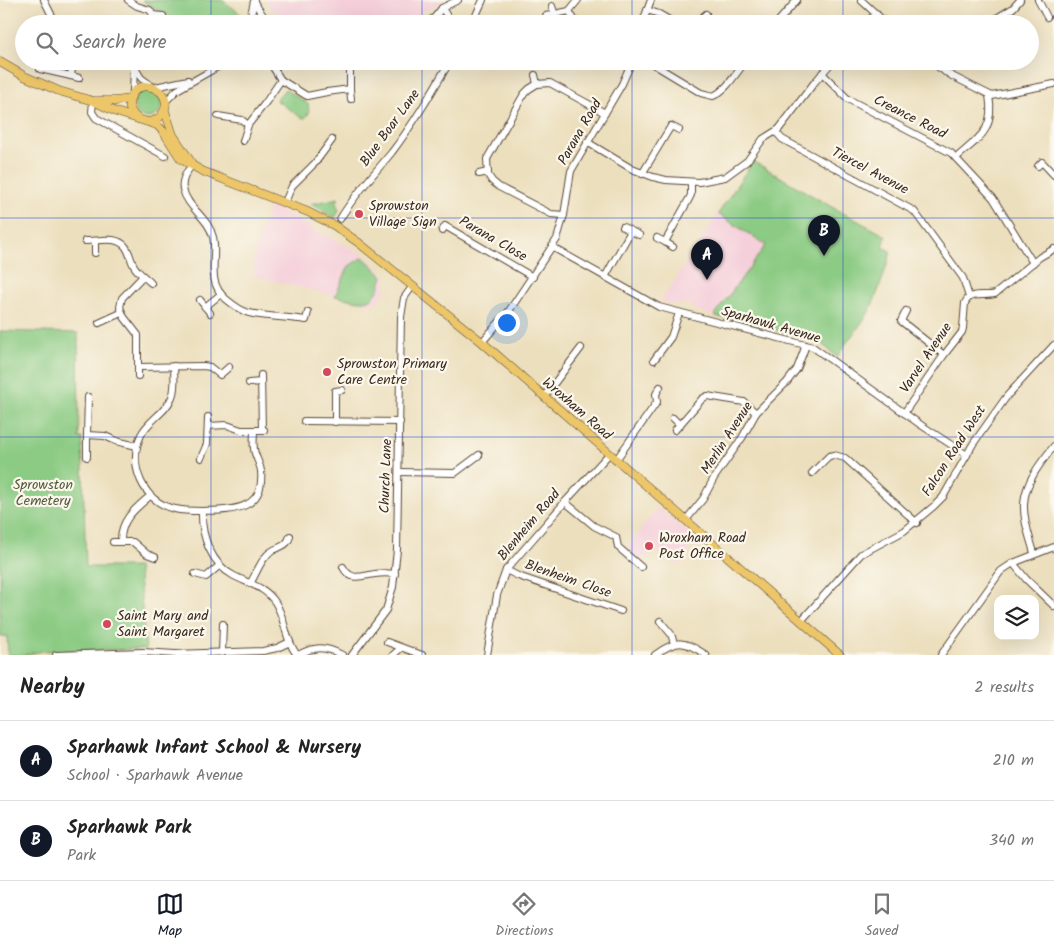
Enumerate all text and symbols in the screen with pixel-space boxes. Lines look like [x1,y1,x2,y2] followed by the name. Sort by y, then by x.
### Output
[15,15,1039,70] search box
[73,28,167,58] text: Search here
[33,29,61,57] icon: search
[354,84,426,171] street label: Blue Boar Lane
[870,89,951,145] street label: Creance Road
[552,94,608,169] street label: Parana Road
[828,141,913,201] street label: Tiercel Avenue
[369,195,437,233] place label: Sprowston Village Sign
[353,208,365,220] marker: Sprowston Village Sign
[455,211,532,268] street label: Parana Close
[808,215,840,256] pin: B
[691,239,723,280] pin: A
[719,300,824,350] street label: Sparhawk Avenue
[494,310,520,336] your location
[894,318,958,398] street label: Varvel Avenue
[337,353,447,391] place label: Sprowston Primary Care Centre
[321,366,333,378] marker: Sprowston Primary Care Centre
[537,372,618,446] street label: Wroxham Road
[695,397,759,479] street label: Merlin Avenue
[916,400,992,501] street label: Falcon Road West
[374,438,398,514] street label: Church Lane
[13,474,73,512] park label: Sprowston Cemetery
[492,483,566,566] street label: Blenheim Road
[659,527,747,565] place label: Wroxham Road Post Office
[643,540,655,552] marker: Wroxham Road Post Office
[522,554,615,604] street label: Blenheim Close
[994,595,1039,640] map controls
[994,595,1039,640] button: layers
[117,605,209,643] place label: Saint Mary and Saint Margaret
[101,618,113,630] marker: Saint Mary and Saint Margaret
[20,671,85,704] text: Nearby
[974,675,1034,700] text: 2 results
[67,733,361,763] text: Sparhawk Infant School & Nursery
[31,748,41,773] text: A
[993,748,1034,773] text: 210 m
[67,763,243,788] text: School · Sparhawk Avenue
[67,813,191,843] text: Sparhawk Park
[31,828,41,853] text: B
[989,828,1034,853] text: 340 m
[67,843,96,868] text: Park
[156,890,184,942] tab: Map
[495,890,553,942] tab: Directions
[865,890,898,942] tab: Saved

